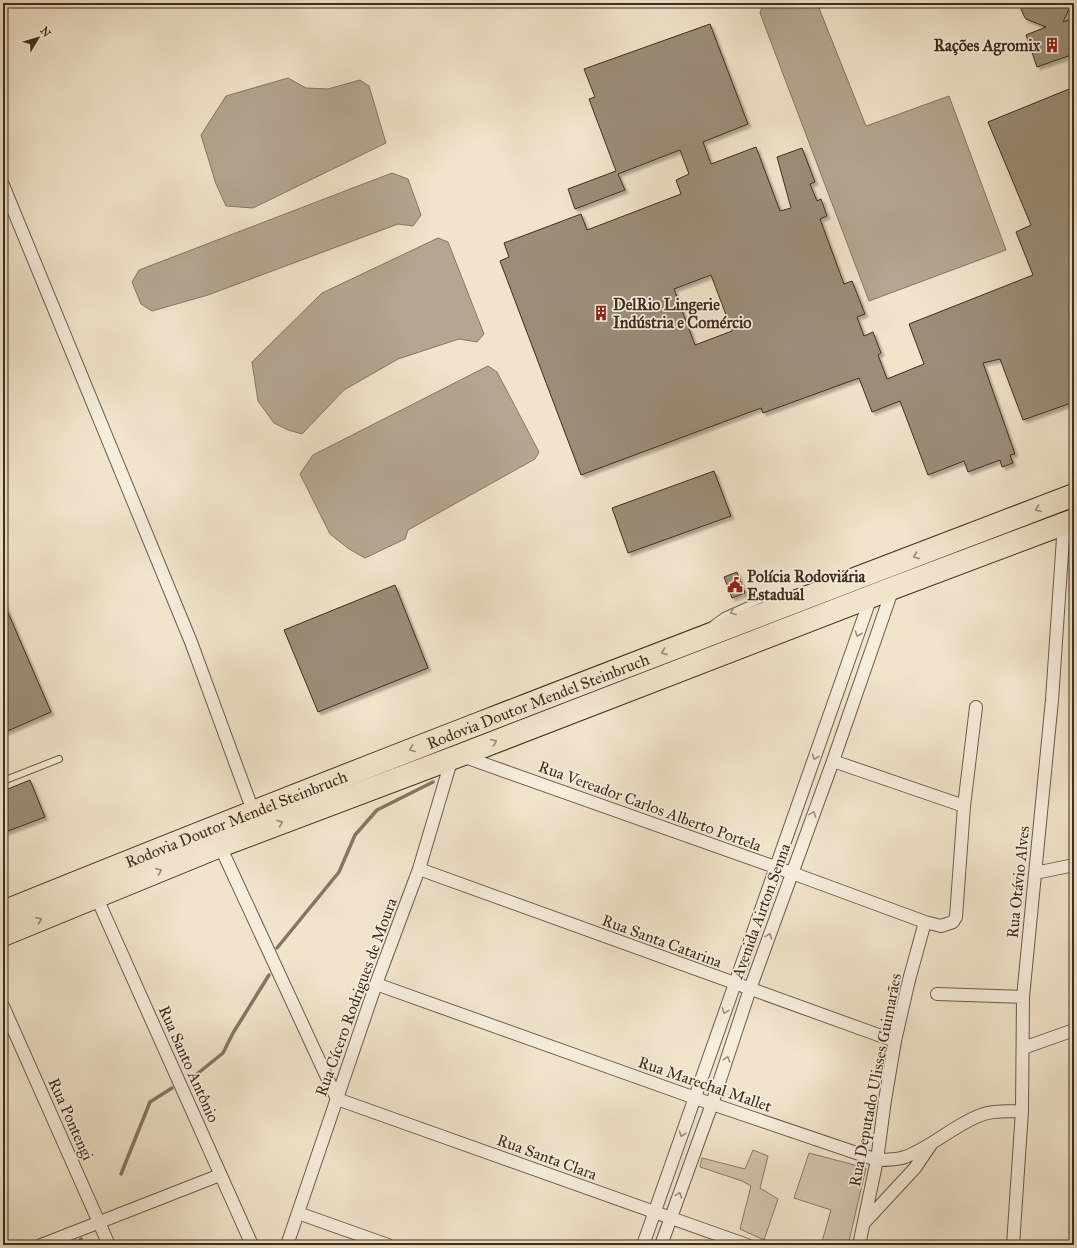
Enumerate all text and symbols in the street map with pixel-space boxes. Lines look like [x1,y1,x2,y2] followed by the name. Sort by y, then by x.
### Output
[18,18,58,58] north arrow
[37,24,54,40] text: N
[934,36,1041,56] place label: Rações Agromix
[1043,36,1061,54] building icon: Rações Agromix
[613,295,752,332] place label: DelRio Lingerie Indústria e Comércio
[592,304,610,322] building icon: DelRio Lingerie Indústria e Comércio
[1034,505,1041,513] one-way arrow
[913,551,920,559] one-way arrow
[747,567,867,604] place label: Polícia Rodoviária Estadual
[726,576,744,594] public building icon: Polícia Rodoviária Estadual
[730,607,738,615] one-way arrow
[854,630,862,637] one-way arrow
[660,647,667,655] one-way arrow
[424,649,652,752] street label: Rodovia Doutor Mendel Steinbruch
[490,739,497,747] one-way arrow
[409,745,416,753] one-way arrow
[811,753,820,760] one-way arrow
[536,757,764,855] street label: Rua Vereador Carlos Alberto Portela
[122,766,350,871] street label: Rodovia Doutor Mendel Steinbruch
[809,811,817,818] one-way arrow
[277,820,284,828] one-way arrow
[1003,825,1033,939] street label: Rua Otávio Alves
[727,841,794,982] street label: Avenida Airton Senna
[156,867,163,875] one-way arrow
[311,895,402,1099] street label: Rua Cícero Rodrigues de Moura
[599,910,725,972] street label: Rua Santa Catarina
[35,917,43,925] one-way arrow
[764,933,773,940] one-way arrow
[845,972,905,1188] street label: Rua Deputado Ulisses Guimarães
[155,1003,223,1125] street label: Rua Santo Antônio
[722,1008,730,1015] one-way arrow
[636,1052,775,1116] street label: Rua Marechal Mallet
[722,1056,731,1063] one-way arrow
[43,1075,98,1164] street label: Rua Pontengi
[494,1130,600,1184] street label: Rua Santa Clara
[678,1130,687,1137] one-way arrow
[675,1192,683,1199] one-way arrow

